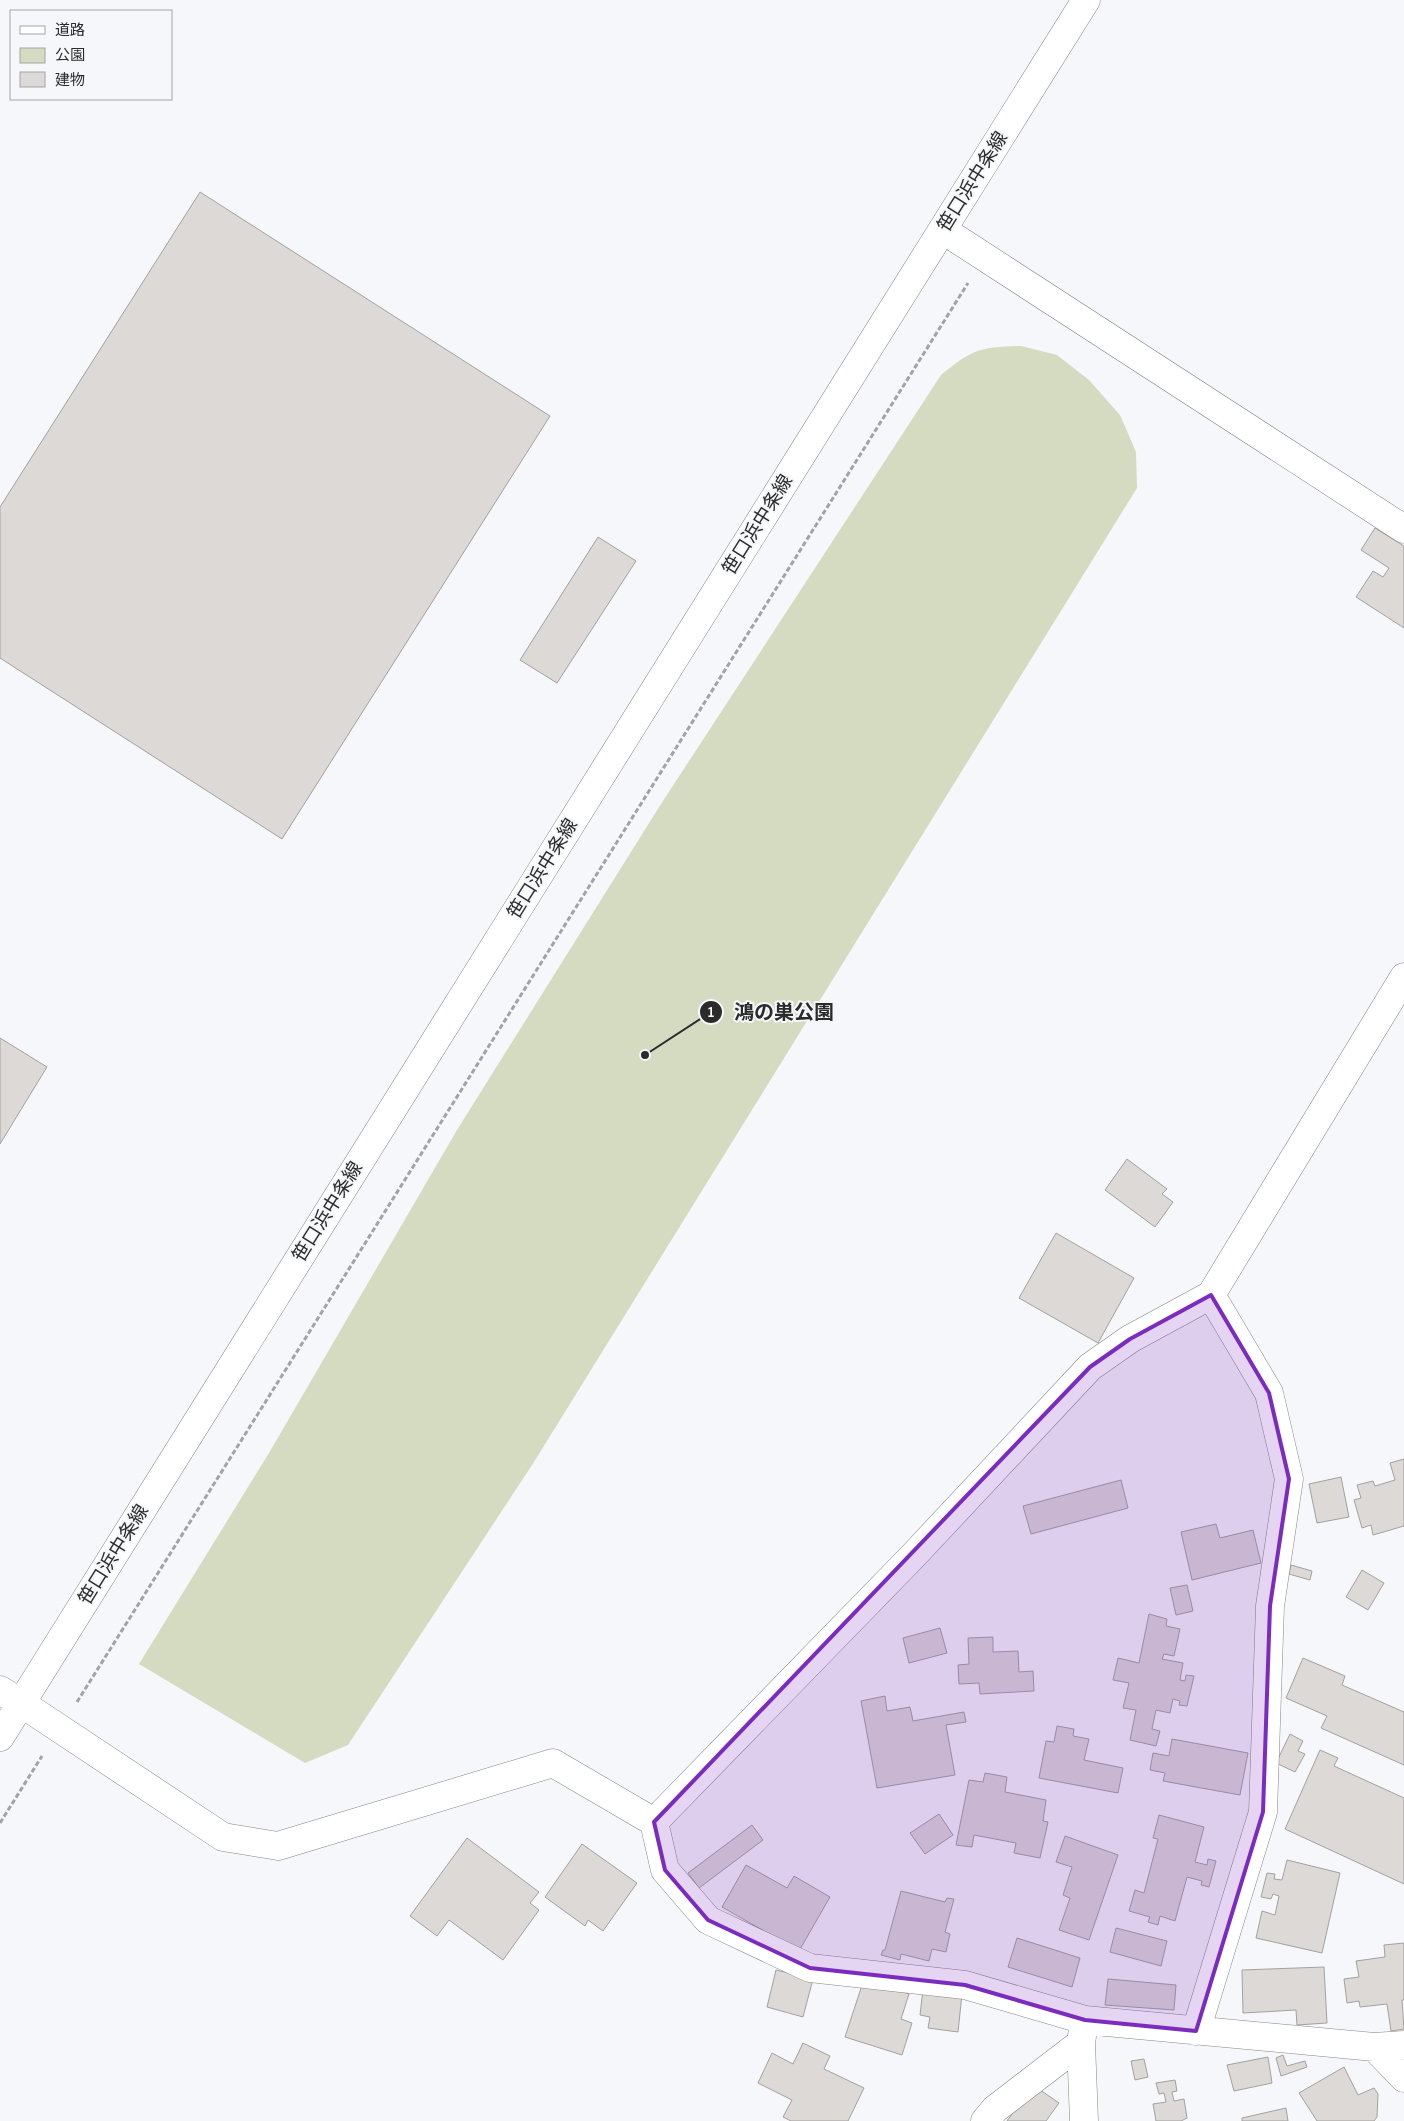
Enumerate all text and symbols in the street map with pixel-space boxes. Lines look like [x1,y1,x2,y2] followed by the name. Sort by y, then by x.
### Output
[10,10,172,100] legend
[55,21,85,40] text: 道路
[55,46,85,65] text: 公園
[55,71,85,90] text: 建物
[933,128,1013,236] street label: 笹口浜中条線
[718,471,798,579] street label: 笹口浜中条線
[503,815,583,923] street label: 笹口浜中条線
[699,995,844,1030] callout: 鴻の巣公園
[734,1001,834,1025] text: 鴻の巣公園
[708,1003,714,1022] text: 1
[288,1158,368,1266] street label: 笹口浜中条線
[74,1501,154,1609] street label: 笹口浜中条線

